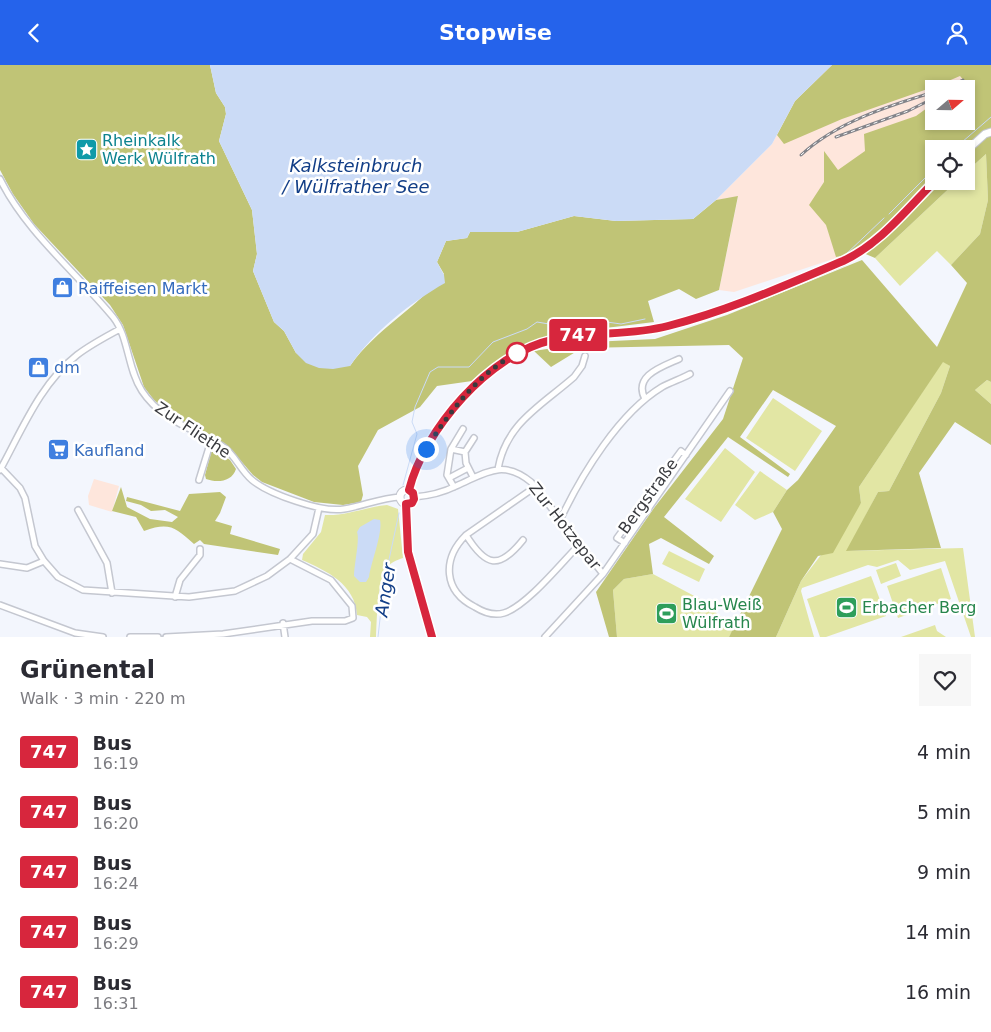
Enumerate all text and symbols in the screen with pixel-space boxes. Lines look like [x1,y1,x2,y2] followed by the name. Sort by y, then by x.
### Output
[20,19,48,47] icon: back
[943,19,971,47] icon: person
[439,20,552,45] text: Stopwise
[925,80,975,130] north arrow
[925,80,975,190] map controls
[102,131,216,168] place label: Rheinkalk Werk Wülfrath
[74,137,98,161] place icon: Rheinkalk Werk Wülfrath
[925,140,975,190] button: locate
[281,155,430,197] water label: Kalksteinbruch / Wülfrather See
[50,276,74,300] shop icon: Raiffeisen Markt
[78,279,207,298] place label: Raiffeisen Markt
[549,319,607,351] line badge: 747
[559,324,597,345] text: 747
[506,342,528,364] unlabelled marker
[26,355,50,379] shop icon: dm
[54,358,80,377] place label: dm
[152,398,234,462] street label: Zur Fliethe
[414,437,439,462] your location
[46,438,70,462] supermarket icon: Kaufland
[74,441,144,460] place label: Kaufland
[614,455,682,537] street label: Bergstraße
[525,479,605,574] street label: Zur Hotzepar
[370,560,400,619] water label: Anger
[682,595,762,632] place label: Blau-Weiß Wülfrath
[834,595,858,619] sports icon: Erbacher Berg
[862,598,976,617] place label: Erbacher Berg
[654,601,678,625] sports icon: Blau-Weiß Wülfrath
[919,654,971,706] button: heart
[20,656,155,684] text: Grünental
[20,689,185,708] text: Walk · 3 min · 220 m
[93,732,132,754] text: Bus
[30,741,68,762] text: 747
[917,741,971,763] text: 4 min
[93,754,139,773] text: 16:19
[93,792,132,814] text: Bus
[30,801,68,822] text: 747
[917,801,971,823] text: 5 min
[93,814,139,833] text: 16:20
[93,852,132,874] text: Bus
[30,861,68,882] text: 747
[917,861,971,883] text: 9 min
[93,874,139,893] text: 16:24
[93,912,132,934] text: Bus
[30,921,68,942] text: 747
[905,921,971,943] text: 14 min
[93,934,139,953] text: 16:29
[93,972,132,994] text: Bus
[30,981,68,1002] text: 747
[905,981,971,1003] text: 16 min
[93,994,139,1013] text: 16:31

